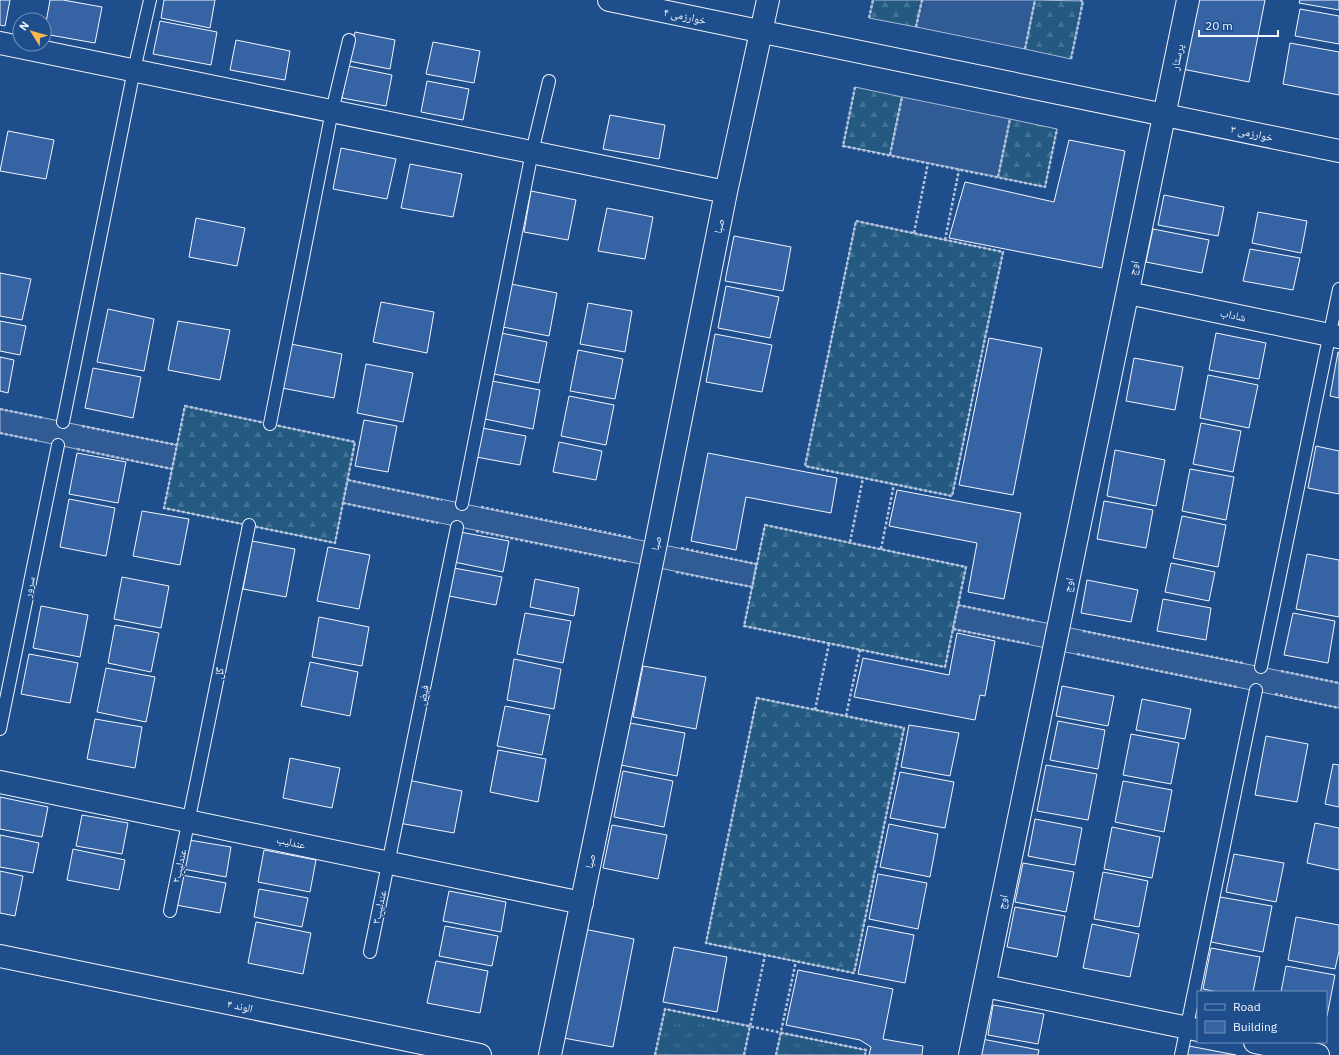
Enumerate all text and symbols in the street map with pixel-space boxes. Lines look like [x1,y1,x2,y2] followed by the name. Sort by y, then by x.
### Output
[662,5,708,27] street label: خوارزمی ۴
[12,12,52,52] north arrow
[1199,12,1278,38] scale bar
[1205,18,1233,33] text: 20 m
[16,19,32,33] text: N
[1167,42,1187,72] street label: پرستار
[1229,122,1275,144] street label: خوارزمی ۳
[711,217,727,235] street label: صبا
[1125,259,1141,277] street label: اوج
[1219,305,1247,325] street label: شاداب
[648,534,664,552] street label: صبا
[20,575,38,600] street label: سرور
[1060,576,1076,594] street label: اوج
[211,666,227,680] street label: گل
[414,683,432,707] street label: فیض
[275,832,307,852] street label: عندلیب
[169,847,189,884] street label: عندلیب۲
[582,852,598,870] street label: صبا
[369,888,389,925] street label: عندلیب۳
[994,893,1010,911] street label: اوج
[1197,991,1327,1043] legend
[226,996,254,1016] street label: الوند ۴
[1233,999,1261,1014] text: Road
[1233,1019,1278,1034] text: Building

